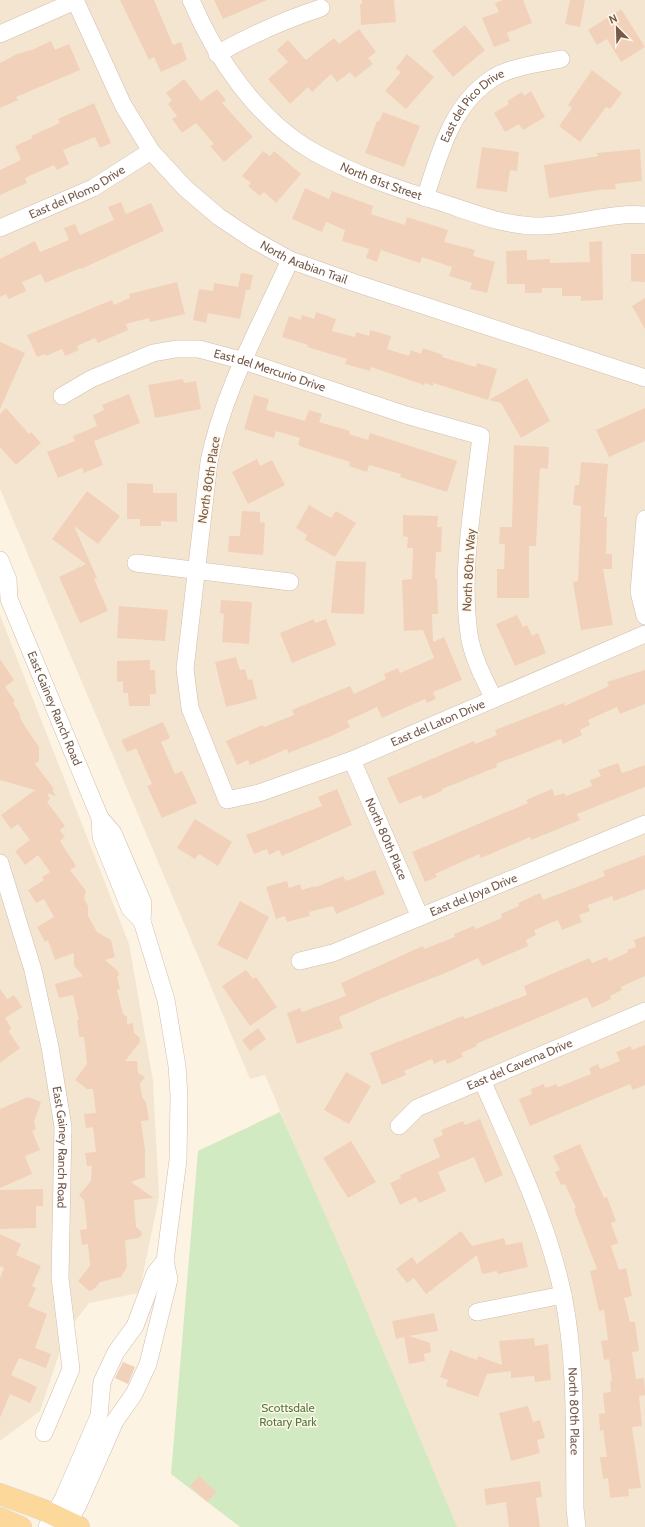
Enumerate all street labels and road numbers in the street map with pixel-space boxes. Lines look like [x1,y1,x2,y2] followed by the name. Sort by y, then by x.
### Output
[437,65,506,145] street label: East del Pico Drive
[338,158,424,203] street label: North 81st Street
[26,162,128,222] street label: East del Plomo Drive
[258,237,350,287] street label: North Arabian Trail
[212,345,328,395] street label: East del Mercurio Drive
[194,435,223,524] street label: North 80th Place
[459,528,478,612] street label: North 80th Way
[24,649,85,768] street label: East Gainey Ranch Road
[388,696,487,749] street label: East del Laton Drive
[362,795,411,882] street label: North 80th Place
[427,870,519,919] street label: East del Joya Drive
[464,1035,575,1093] street label: East del Caverna Drive
[49,1085,71,1209] street label: East Gainey Ranch Road
[565,1367,583,1455] street label: North 80th Place

